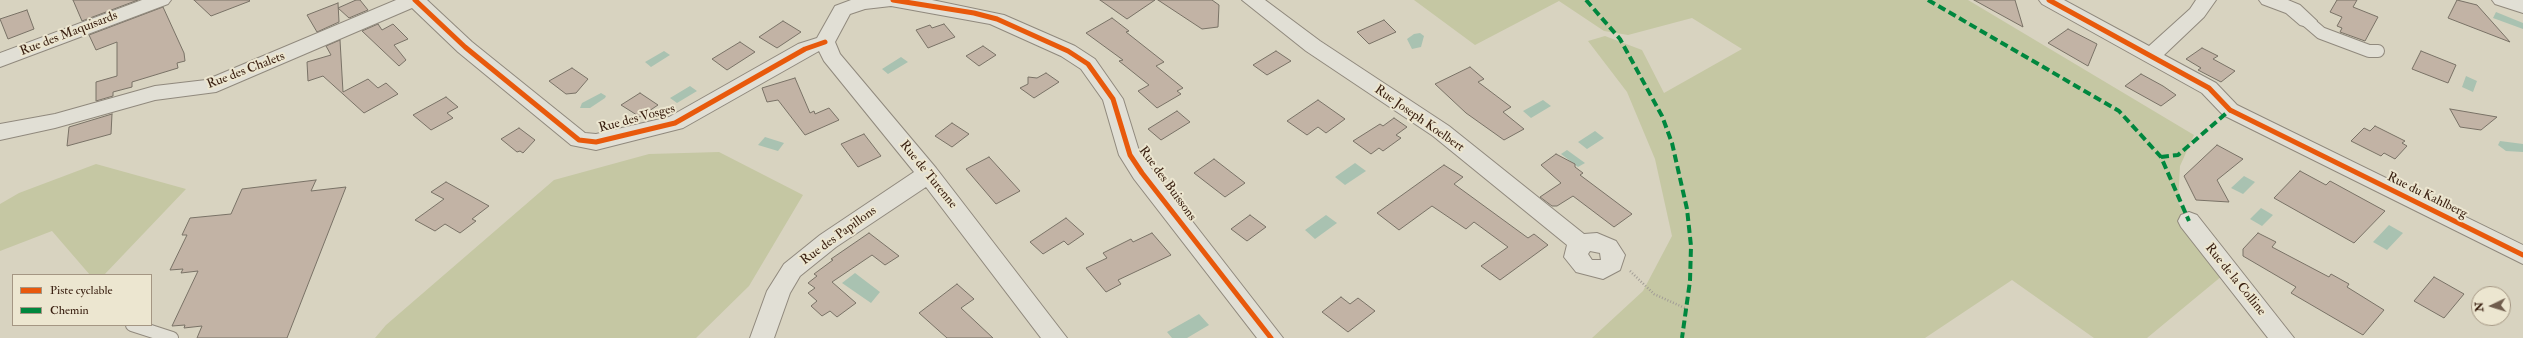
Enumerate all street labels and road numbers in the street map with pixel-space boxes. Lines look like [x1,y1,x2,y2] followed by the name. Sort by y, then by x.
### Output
[18,8,120,60] street label: Rue des Maquisards
[205,49,287,93] street label: Rue des Chalets
[1371,82,1467,156] street label: Rue Joseph Koelbert
[597,101,677,137] street label: Rue des Vosges
[896,138,960,212] street label: Rue de Turenne
[1135,144,1199,224] street label: Rue des Buissons
[2384,170,2470,222] street label: Rue du Kahlberg
[798,203,880,269] street label: Rue des Papillons
[2201,241,2269,319] street label: Rue de la Colline

